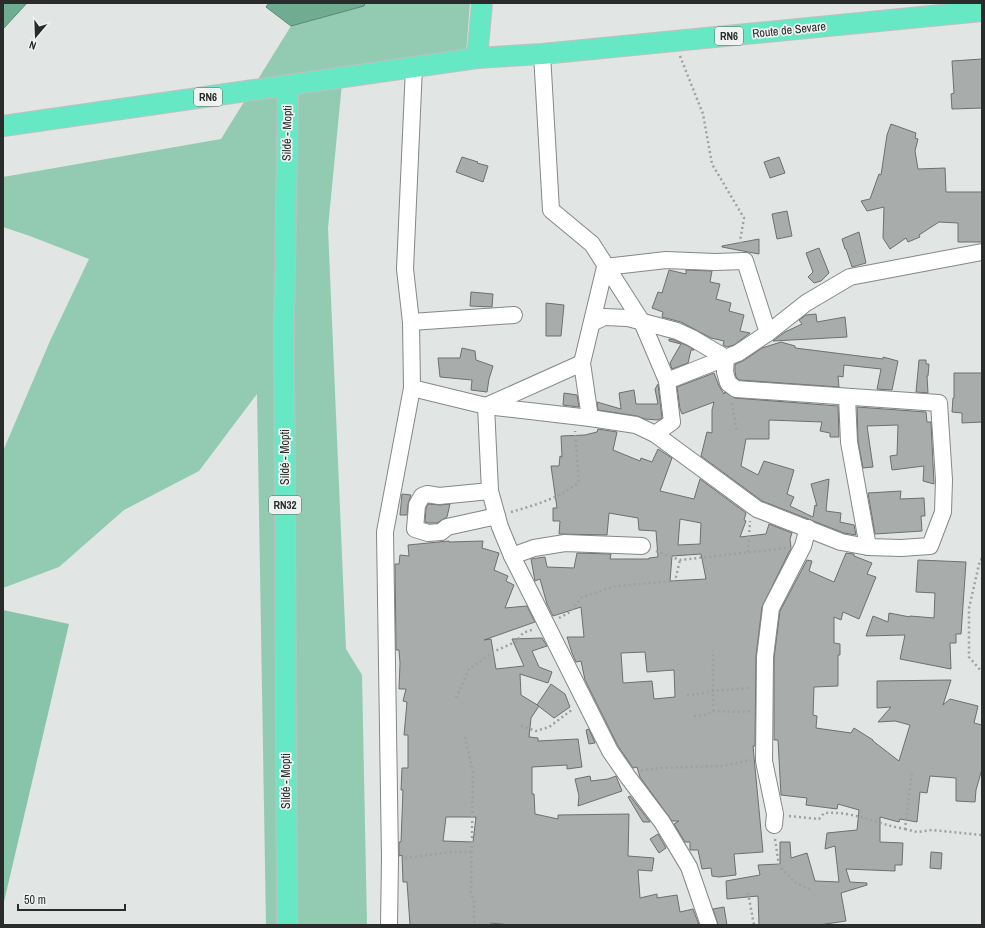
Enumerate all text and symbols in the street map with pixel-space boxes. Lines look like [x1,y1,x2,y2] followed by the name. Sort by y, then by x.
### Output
[16,16,56,56] north arrow
[751,18,827,42] street label: Route de Sevare
[715,27,743,45] road number: RN6
[27,38,38,53] text: N
[194,88,222,106] road number: RN6
[279,105,295,161] street label: Sildé - Mopti
[277,429,293,485] street label: Sildé - Mopti
[269,496,301,514] road number: RN32
[278,753,294,809] street label: Sildé - Mopti
[18,886,125,912] scale bar
[24,892,46,908] text: 50 m

